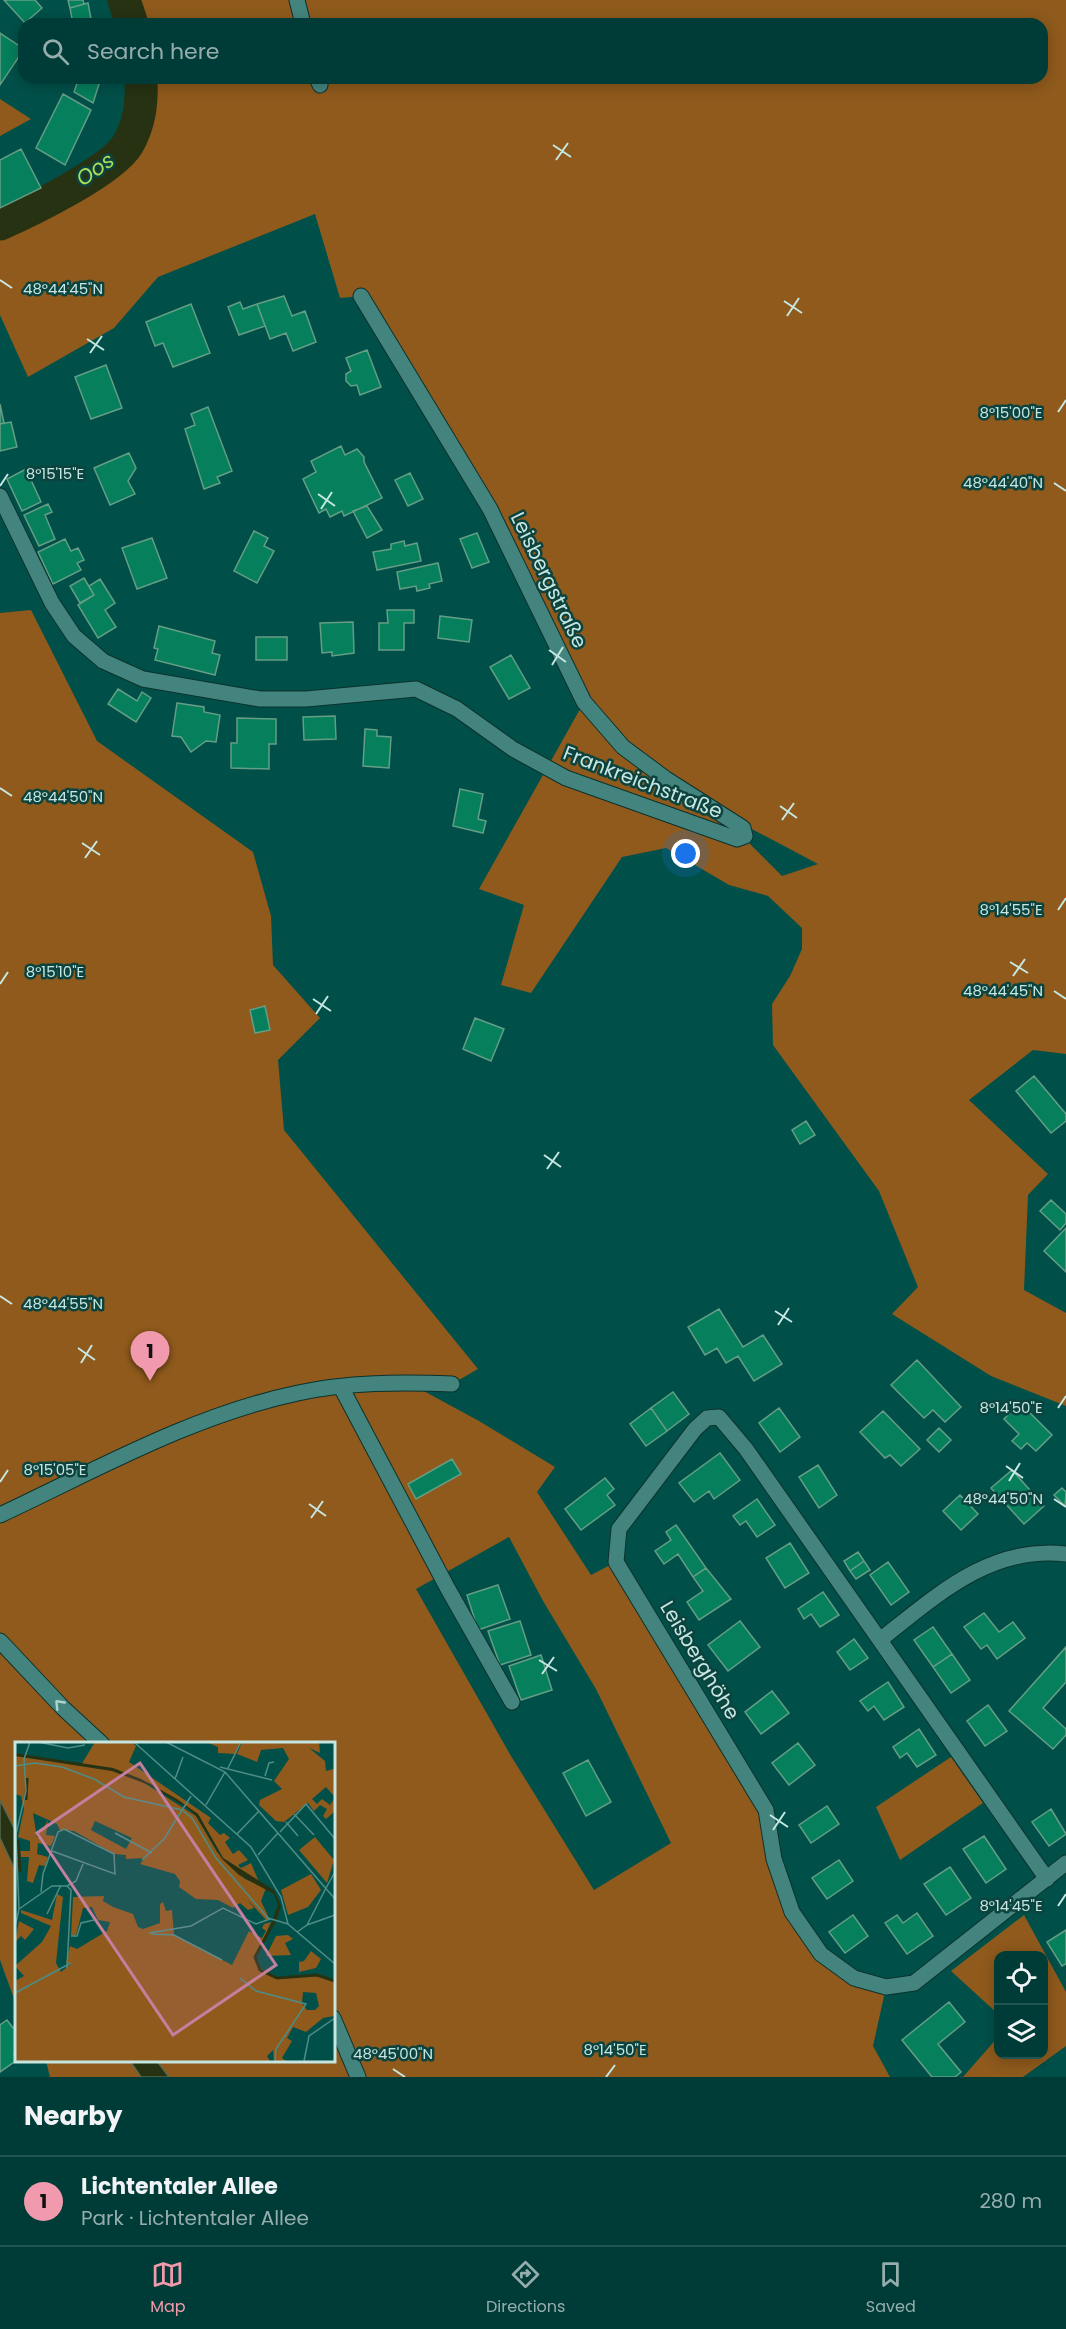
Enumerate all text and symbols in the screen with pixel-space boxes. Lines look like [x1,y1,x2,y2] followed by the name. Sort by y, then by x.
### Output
[18,18,1048,84] search box
[39,35,72,68] icon: search
[87,36,220,67] text: Search here
[70,145,120,193] water label: Oos
[23,278,103,299] text: 48°44'45"N
[979,402,1043,423] text: 8°15'00"E
[26,463,84,484] text: 8°15'15"E
[963,472,1043,493] text: 48°44'40"N
[504,507,594,653] street label: Leisbergstraße
[559,739,727,825] street label: Frankreichstraße
[23,786,103,807] text: 48°44'50"N
[671,839,700,868] your location
[979,899,1043,920] text: 8°14'55"E
[26,961,84,982] text: 8°15'10"E
[963,980,1043,1001] text: 48°44'45"N
[23,1293,103,1314] text: 48°44'55"N
[130,1332,170,1381] pin: 1
[979,1397,1043,1418] text: 8°14'50"E
[23,1459,87,1480] text: 8°15'05"E
[963,1488,1043,1509] text: 48°44'50"N
[653,1595,747,1725] street label: Leisberghöhe
[55,1701,66,1711] one-way arrow
[15,1742,334,2062] inset map
[979,1895,1043,1916] text: 8°14'45"E
[994,1951,1048,2059] map controls
[994,1951,1048,2005] button: locate
[994,2005,1048,2059] button: layers
[583,2039,647,2060] text: 8°14'50"E
[353,2043,433,2064] text: 48°45'00"N
[24,2098,122,2134] text: Nearby
[81,2171,278,2202] text: Lichtentaler Allee
[40,2187,47,2215] text: 1
[979,2187,1042,2215] text: 280 m
[81,2204,309,2232] text: Park · Lichtentaler Allee
[150,2258,186,2319] tab: Map
[486,2258,565,2319] tab: Directions
[866,2258,916,2319] tab: Saved

